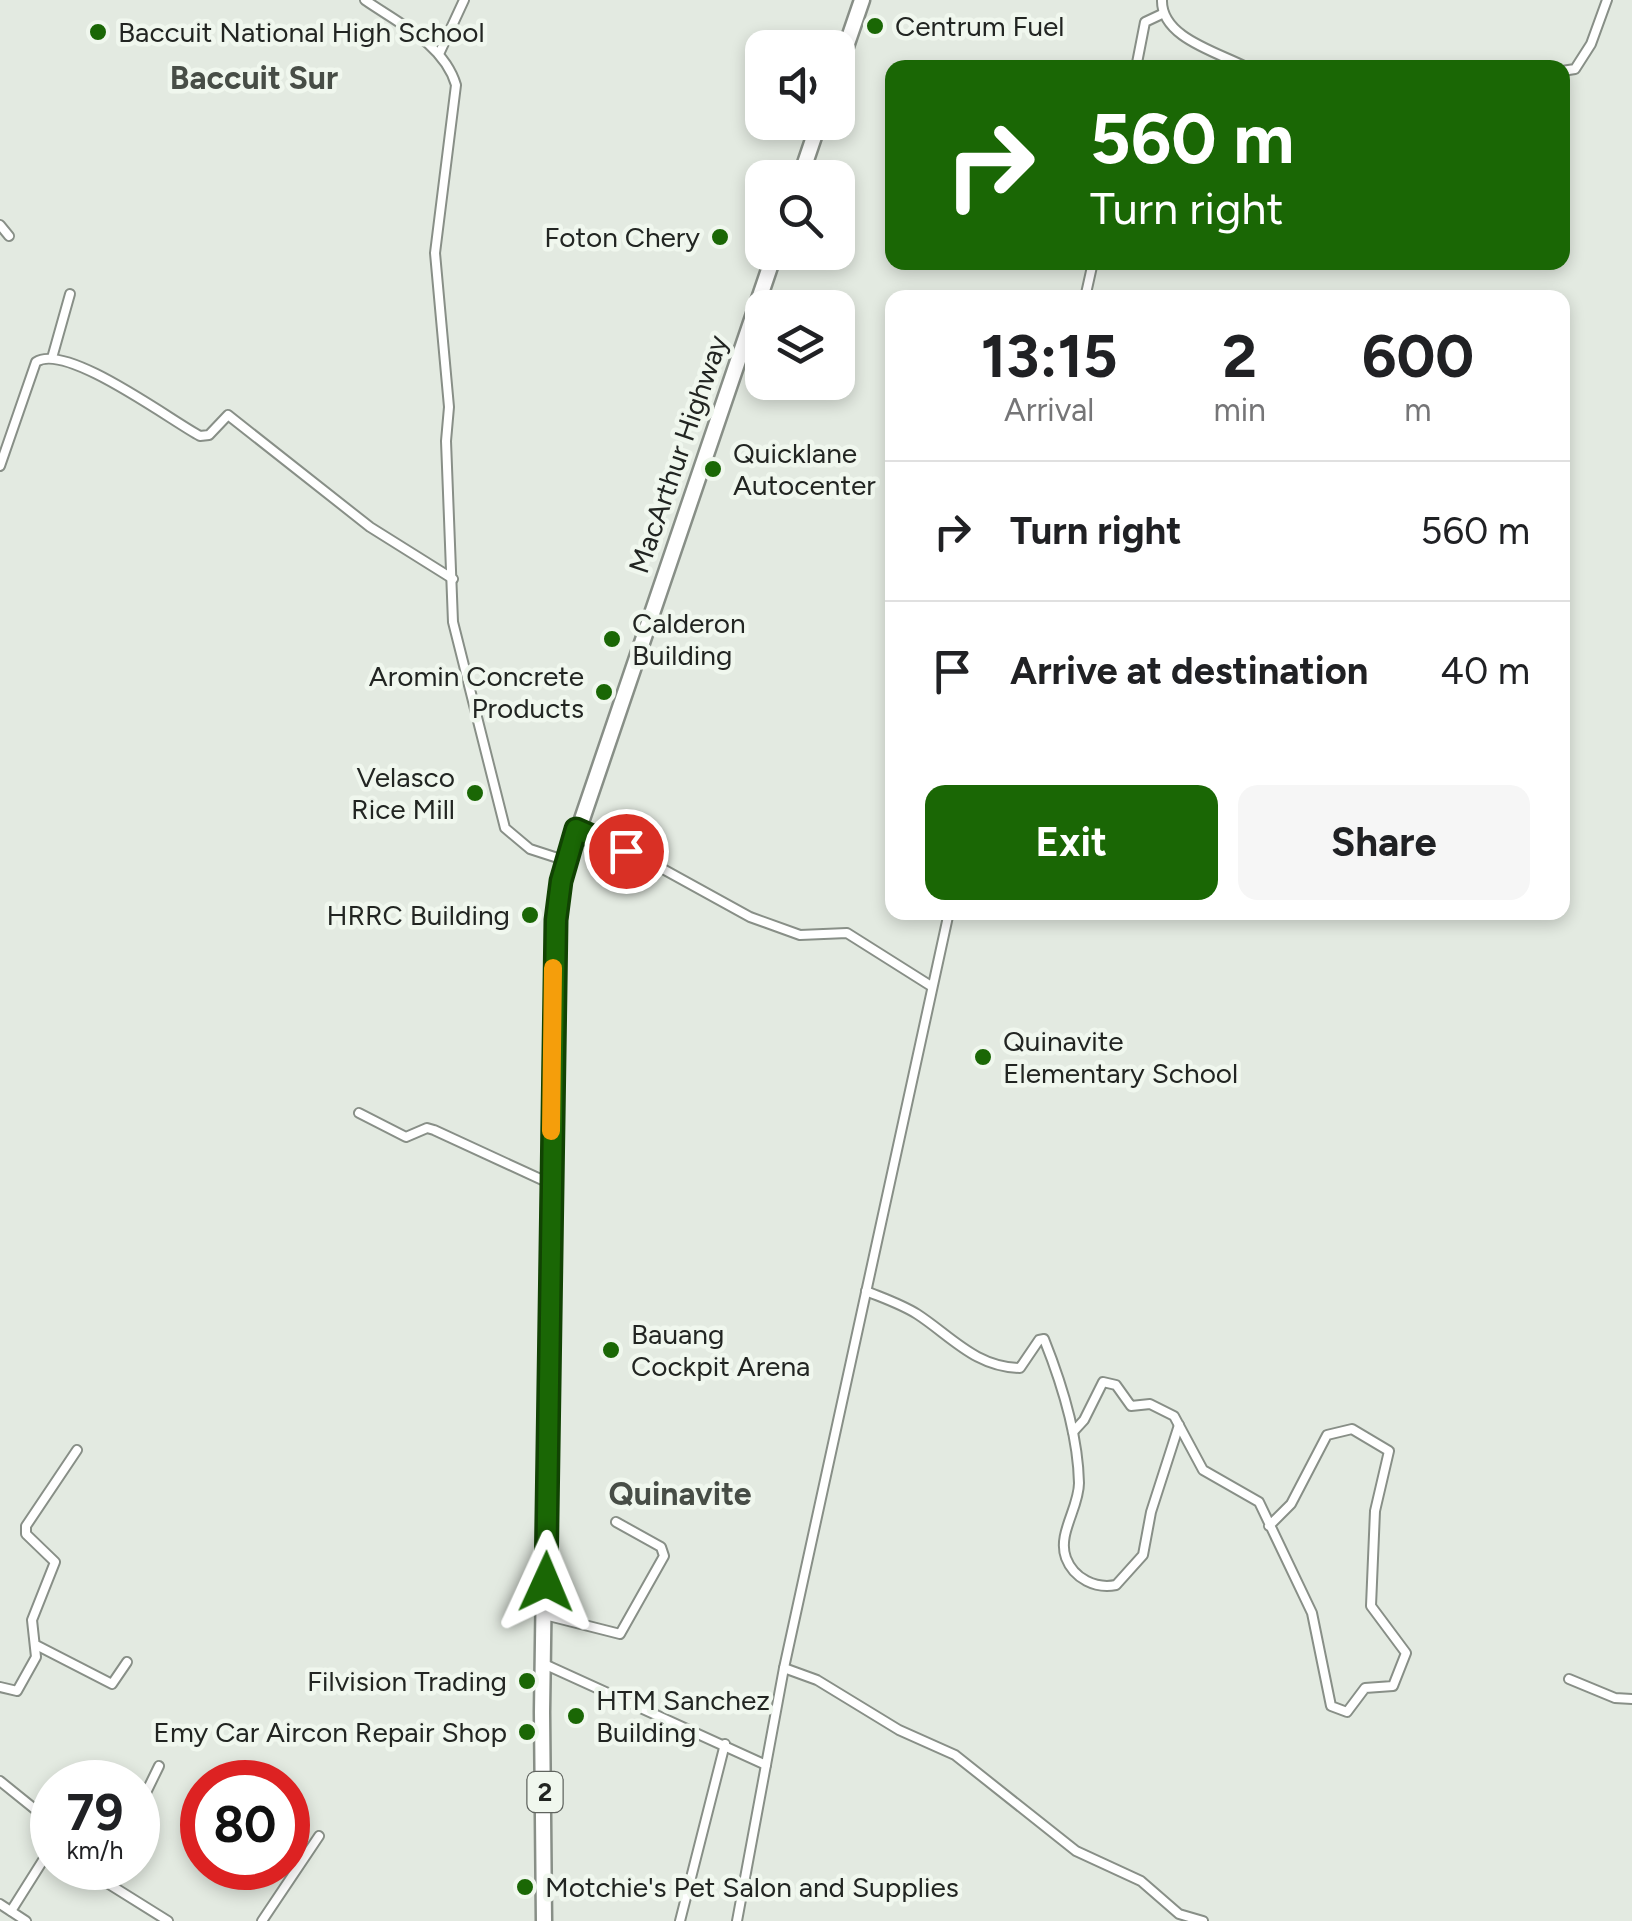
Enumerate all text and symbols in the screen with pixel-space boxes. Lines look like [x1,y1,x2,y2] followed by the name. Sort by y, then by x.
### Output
[895,9,1065,43] place label: Centrum Fuel
[118,15,485,49] place label: Baccuit National High School
[864,15,886,37] marker: Centrum Fuel
[87,21,109,43] marker: Baccuit National High School
[745,30,855,400] map controls
[745,30,855,140] button: sound
[170,59,338,97] district label: Baccuit Sur
[1090,96,1294,181] text: 560 m
[925,100,1055,230] icon: right
[745,160,855,270] button: search
[1090,181,1283,235] text: Turn right
[544,220,700,254] place label: Foton Chery
[709,226,731,248] marker: Foton Chery
[745,290,855,400] button: layers
[981,320,1118,392] text: 13:15
[1222,320,1257,392] text: 2
[1362,320,1474,392] text: 600
[621,330,735,578] street label: MacArthur Highway
[1004,391,1094,429] text: Arrival
[1213,391,1266,429] text: min
[1404,391,1432,429] text: m
[733,436,876,502] place label: Quicklane Autocenter
[702,458,724,480] marker: Quicklane Autocenter
[925,504,980,559] icon: right
[1010,508,1182,554] text: Turn right
[1421,508,1530,554] text: 560 m
[632,606,746,672] place label: Calderon Building
[601,628,623,650] marker: Calderon Building
[925,644,980,699] icon: arrive
[1010,648,1368,694] text: Arrive at destination
[1440,648,1530,694] text: 40 m
[369,659,584,725] place label: Aromin Concrete Products
[593,681,615,703] marker: Aromin Concrete Products
[351,760,455,826] place label: Velasco Rice Mill
[464,782,486,804] marker: Velasco Rice Mill
[925,785,1218,900] button: Exit
[1238,785,1530,900] button: Share
[584,809,669,894] pin
[599,824,654,879] icon: arrive
[326,898,510,932] place label: HRRC Building
[519,904,541,926] marker: HRRC Building
[1003,1024,1238,1090] place label: Quinavite Elementary School
[972,1046,994,1068] marker: Quinavite Elementary School
[631,1317,810,1383] place label: Bauang Cockpit Arena
[600,1339,622,1361] marker: Bauang Cockpit Arena
[608,1475,752,1513] district label: Quinavite
[494,1530,598,1634] position arrow
[307,1664,507,1698] place label: Filvision Trading
[516,1670,538,1692] marker: Filvision Trading
[596,1683,770,1749] place label: HTM Sanchez Building
[565,1705,587,1727] marker: HTM Sanchez Building
[153,1715,507,1749] place label: Emy Car Aircon Repair Shop
[516,1721,538,1743] marker: Emy Car Aircon Repair Shop
[180,1760,310,1890] speed limit sign: 80
[528,1772,562,1812] road number: 2
[67,1782,123,1843] text: 79
[66,1835,124,1865] text: km/h
[545,1870,959,1904] place label: Motchie's Pet Salon and Supplies
[514,1876,536,1898] marker: Motchie's Pet Salon and Supplies

